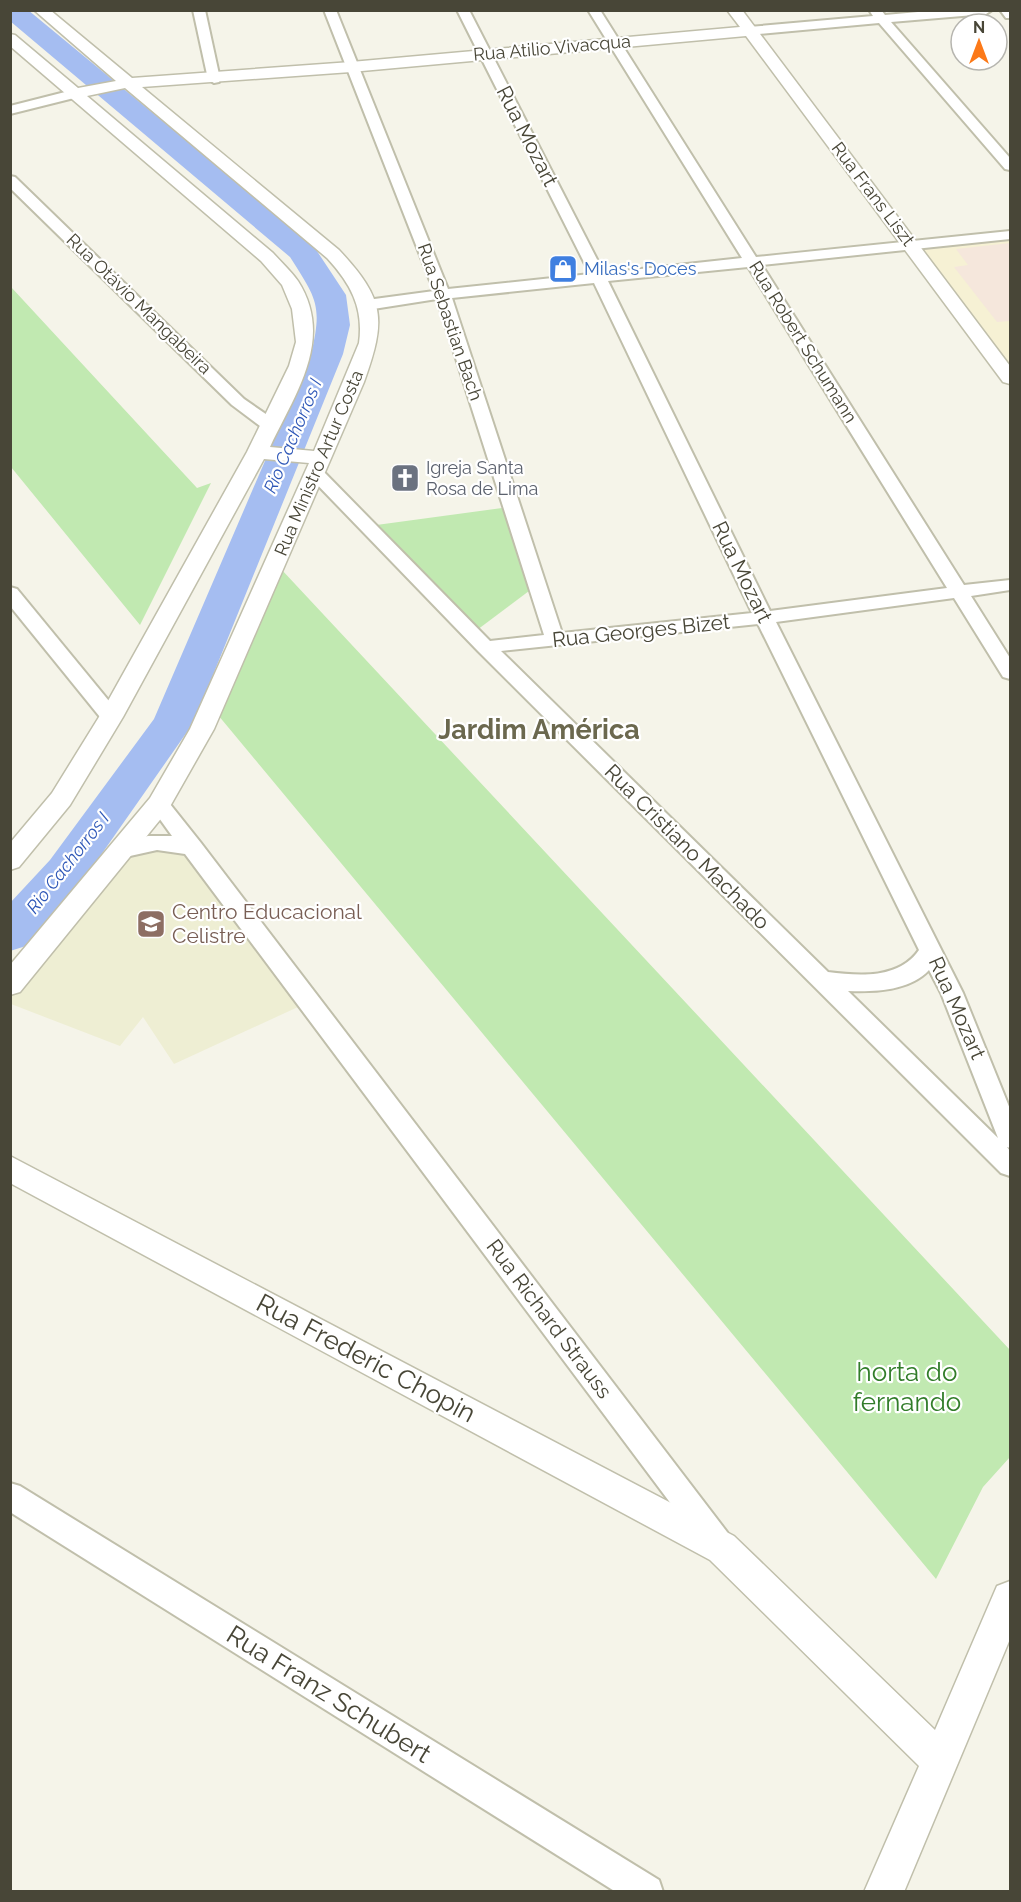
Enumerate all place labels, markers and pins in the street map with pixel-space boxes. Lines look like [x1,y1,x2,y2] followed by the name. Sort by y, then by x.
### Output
[547,253,579,285] shop icon: Milas's Doces
[584,258,697,279] place label: Milas's Doces
[426,457,538,499] place label: Igreja Santa Rosa de Lima
[389,462,421,494] church icon: Igreja Santa Rosa de Lima
[172,899,362,948] place label: Centro Educacional Celistre
[135,908,167,940] school or university icon: Centro Educacional Celistre

